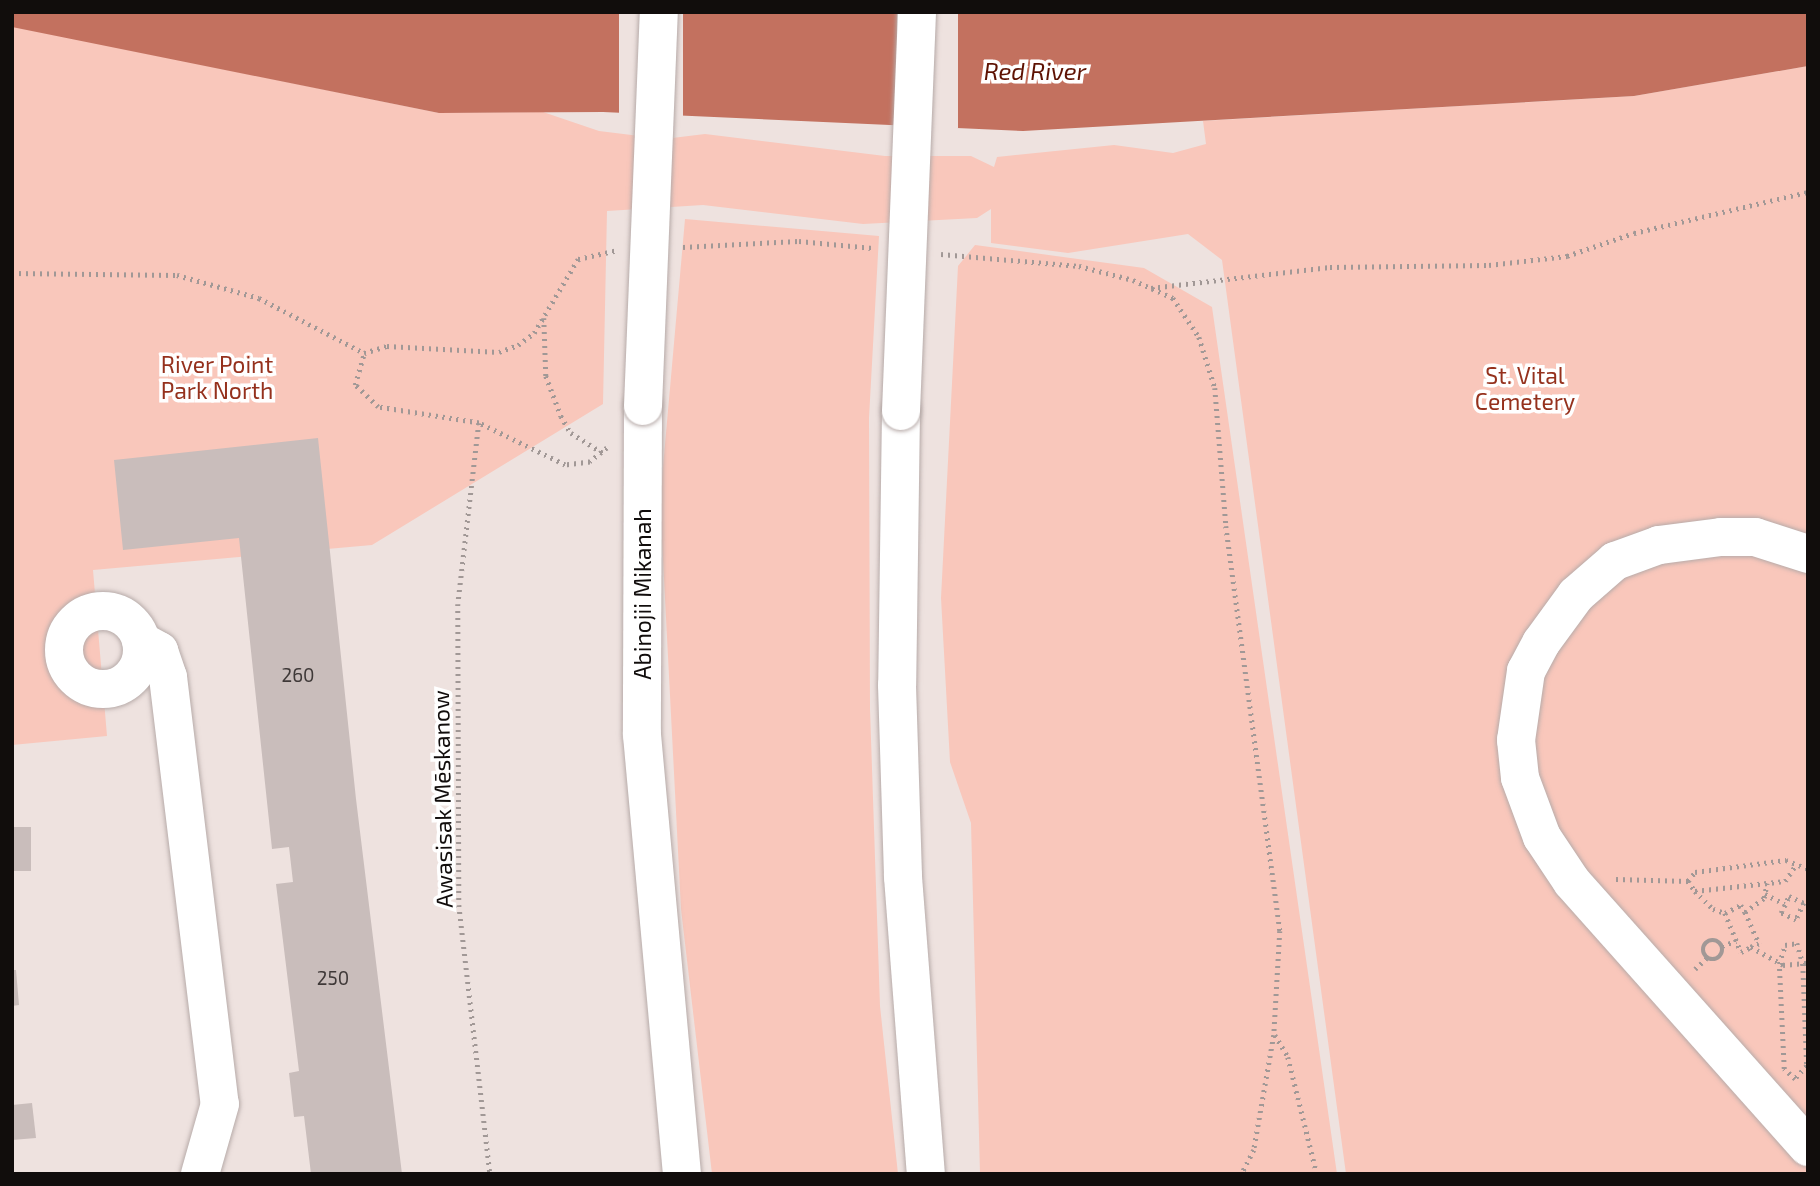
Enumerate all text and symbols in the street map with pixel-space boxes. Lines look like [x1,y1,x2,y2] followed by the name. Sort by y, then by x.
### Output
[984,57,1086,85] water label: Red River
[161,350,273,404] park label: River Point Park North
[1475,361,1575,415] park label: St. Vital Cemetery
[628,508,656,680] street label: Abinojii Mikanah
[281,664,315,686] house number: 260
[426,690,458,908] street label: Awasisak Mēskanow
[317,967,349,989] house number: 250

